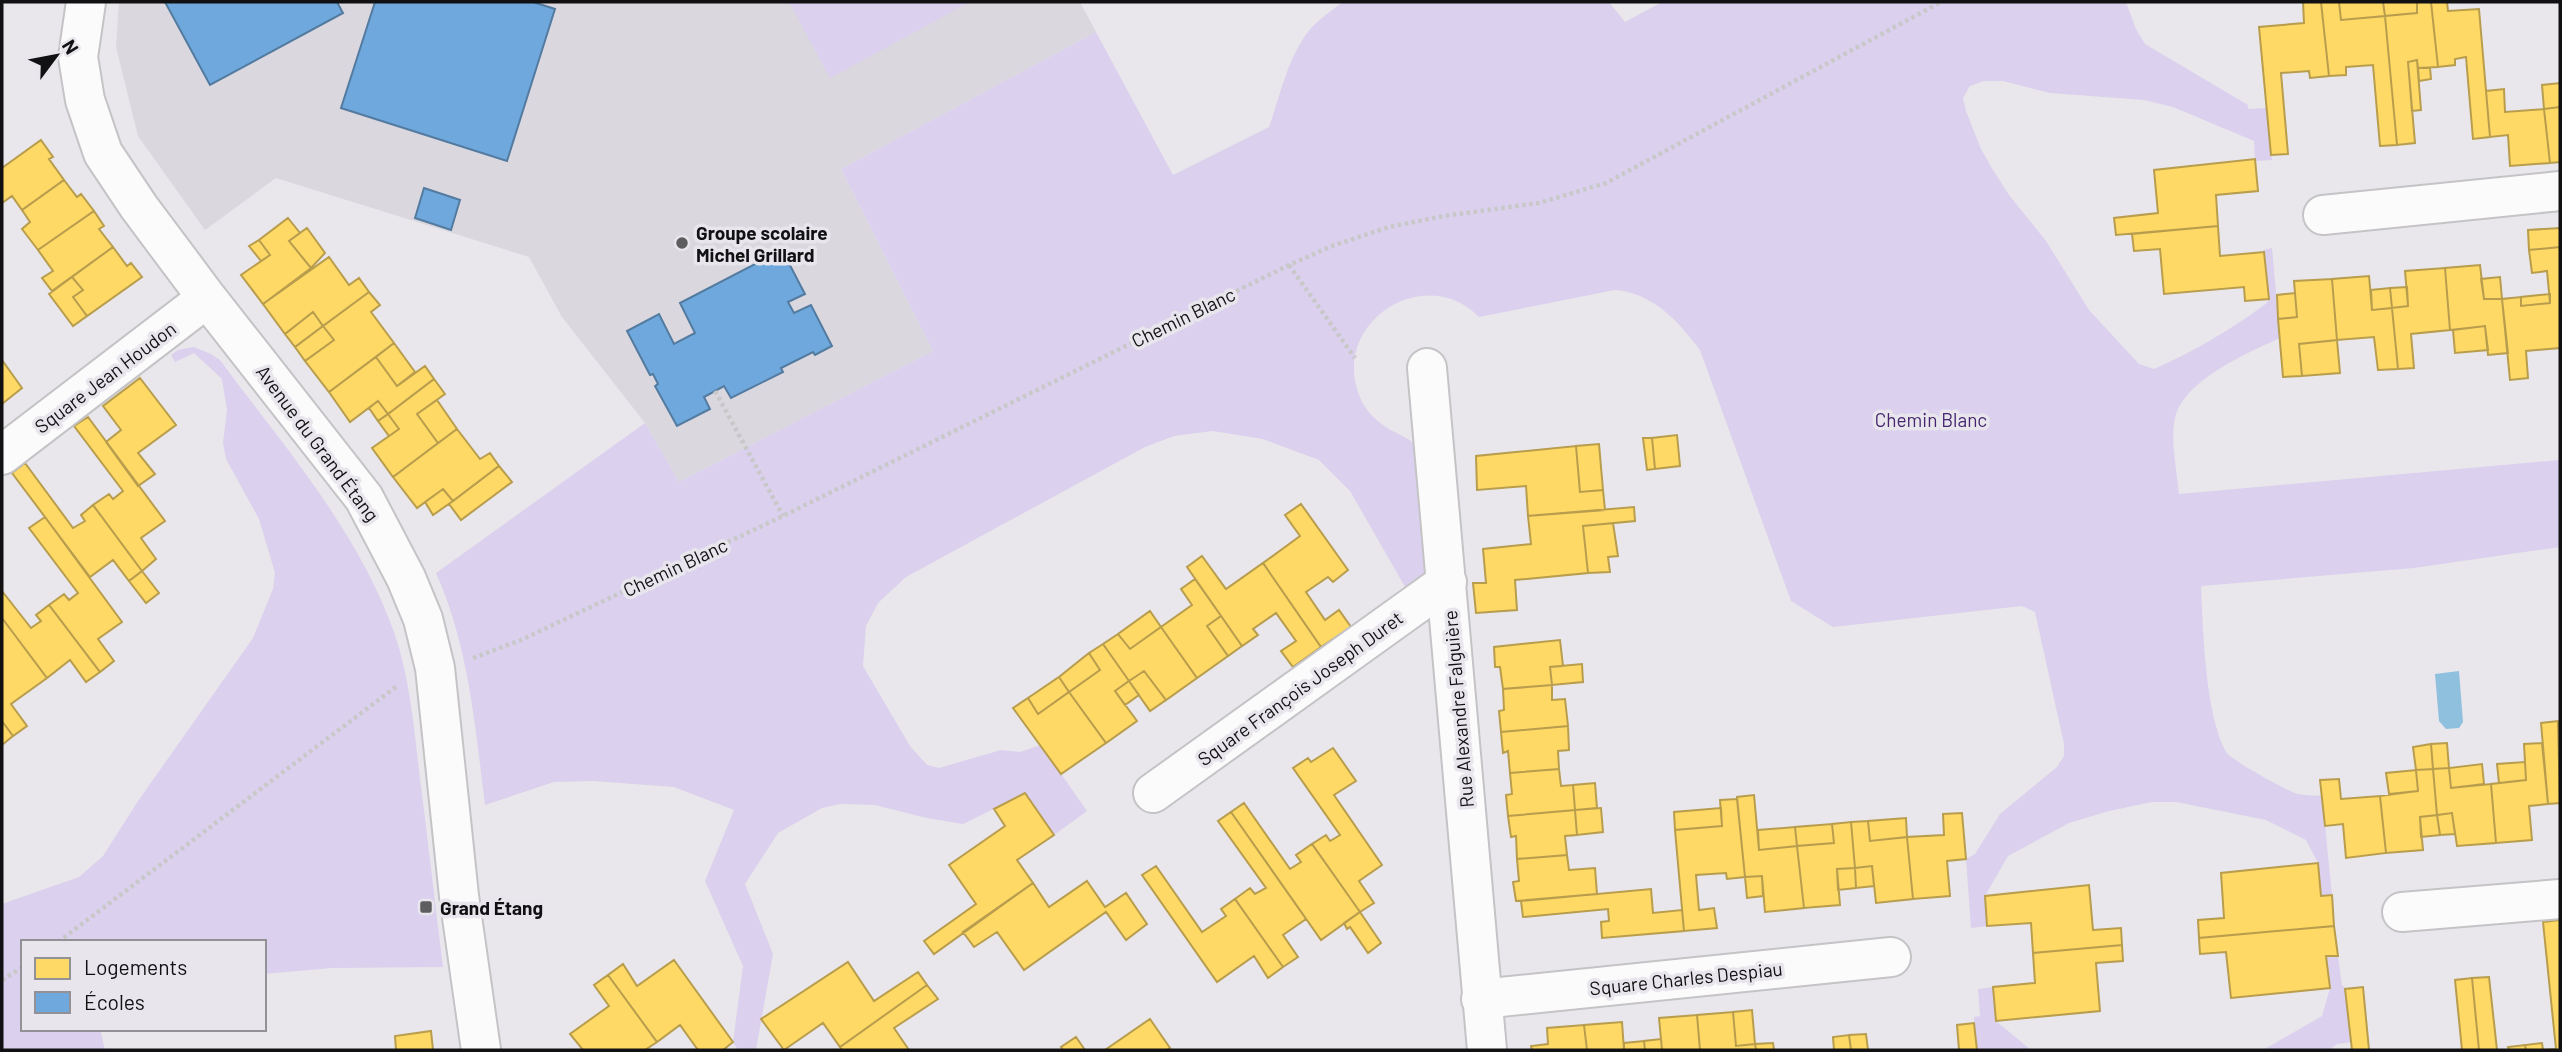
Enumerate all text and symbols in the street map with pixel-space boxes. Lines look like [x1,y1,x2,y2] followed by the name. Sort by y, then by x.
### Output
[21,21,91,91] north arrow
[58,35,84,58] text: N
[696,221,828,266] place label: Groupe scolaire Michel Grillard
[674,235,690,251] marker: Groupe scolaire Michel Grillard
[1127,282,1239,352] street label: Chemin Blanc
[30,316,180,438] street label: Square Jean Houdon
[252,360,384,526] street label: Avenue du Grand Étang
[1875,408,1987,431] park label: Chemin Blanc
[619,533,731,601] street label: Chemin Blanc
[1193,606,1407,770] street label: Square François Joseph Duret
[1438,609,1478,809] street label: Rue Alexandre Falguière
[440,896,543,919] place label: Grand Étang
[418,899,434,915] marker: Grand Étang
[21,940,266,1031] legend
[84,954,187,979] text: Logements
[1588,956,1784,1000] street label: Square Charles Despiau
[84,989,145,1014] text: Écoles

